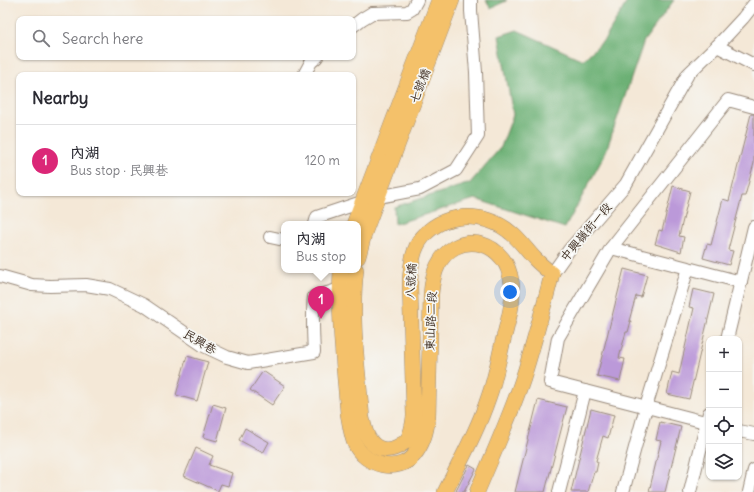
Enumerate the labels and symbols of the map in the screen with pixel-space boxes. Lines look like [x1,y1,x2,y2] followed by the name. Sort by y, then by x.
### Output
[406,66,433,105] street label: 七號橋
[557,199,615,264] street label: 中興嶺街一段
[402,263,419,299] street label: 八號橋
[500,282,520,302] your location
[308,286,334,319] pin: 1
[422,291,439,351] street label: 東山路二段
[181,326,220,357] street label: 民興巷

